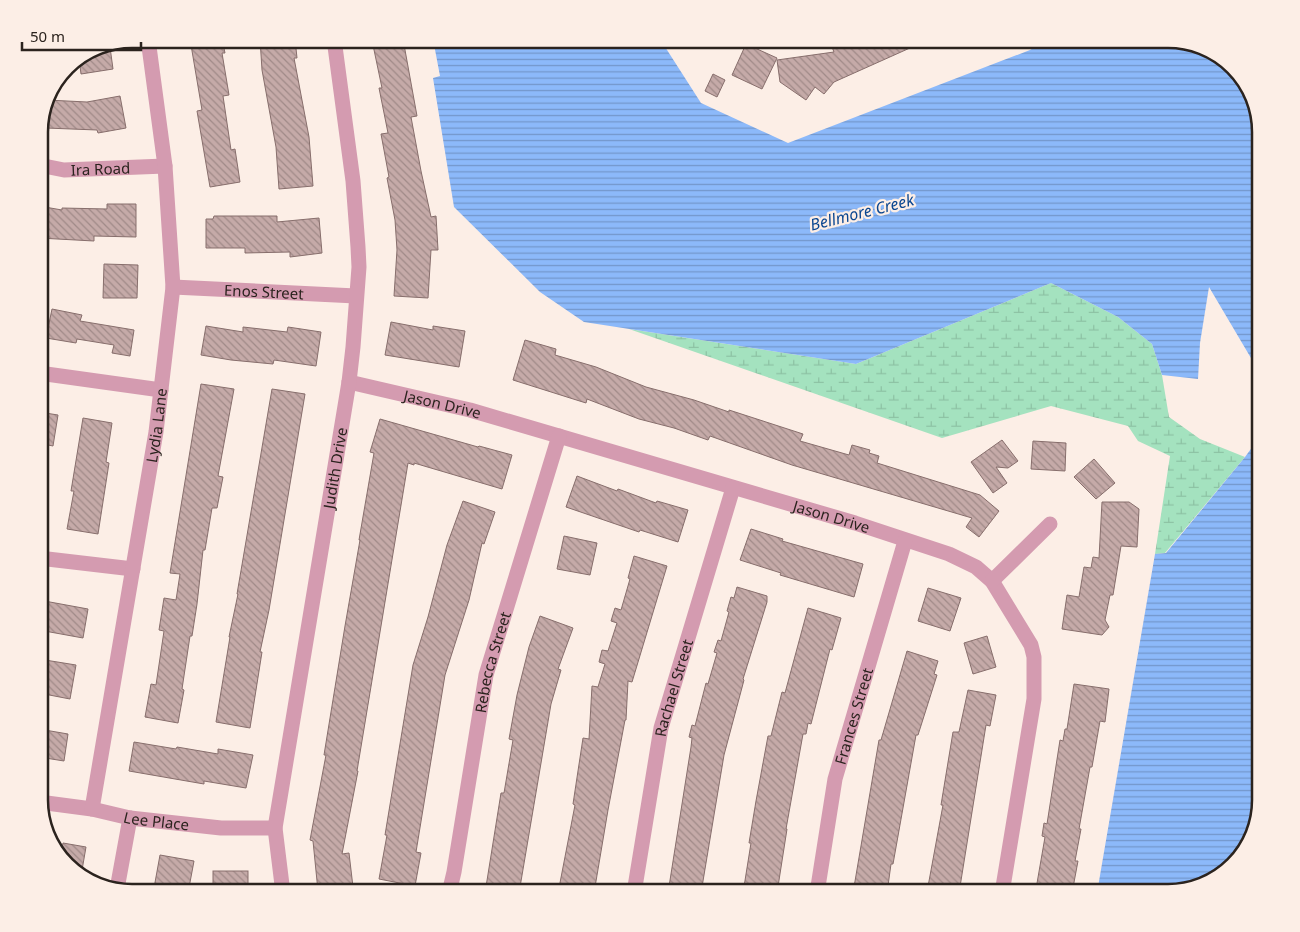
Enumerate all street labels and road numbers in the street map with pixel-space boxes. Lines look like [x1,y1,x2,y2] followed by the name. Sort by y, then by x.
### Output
[70,157,131,180] street label: Ira Road
[224,280,305,303] street label: Enos Street
[400,385,484,423] street label: Jason Drive
[141,387,171,464] street label: Lydia Lane
[318,426,351,512] street label: Judith Drive
[789,495,872,537] street label: Jason Drive
[470,608,515,714] street label: Rebecca Street
[650,636,697,738] street label: Rachael Street
[830,665,877,767] street label: Frances Street
[121,807,190,834] street label: Lee Place

